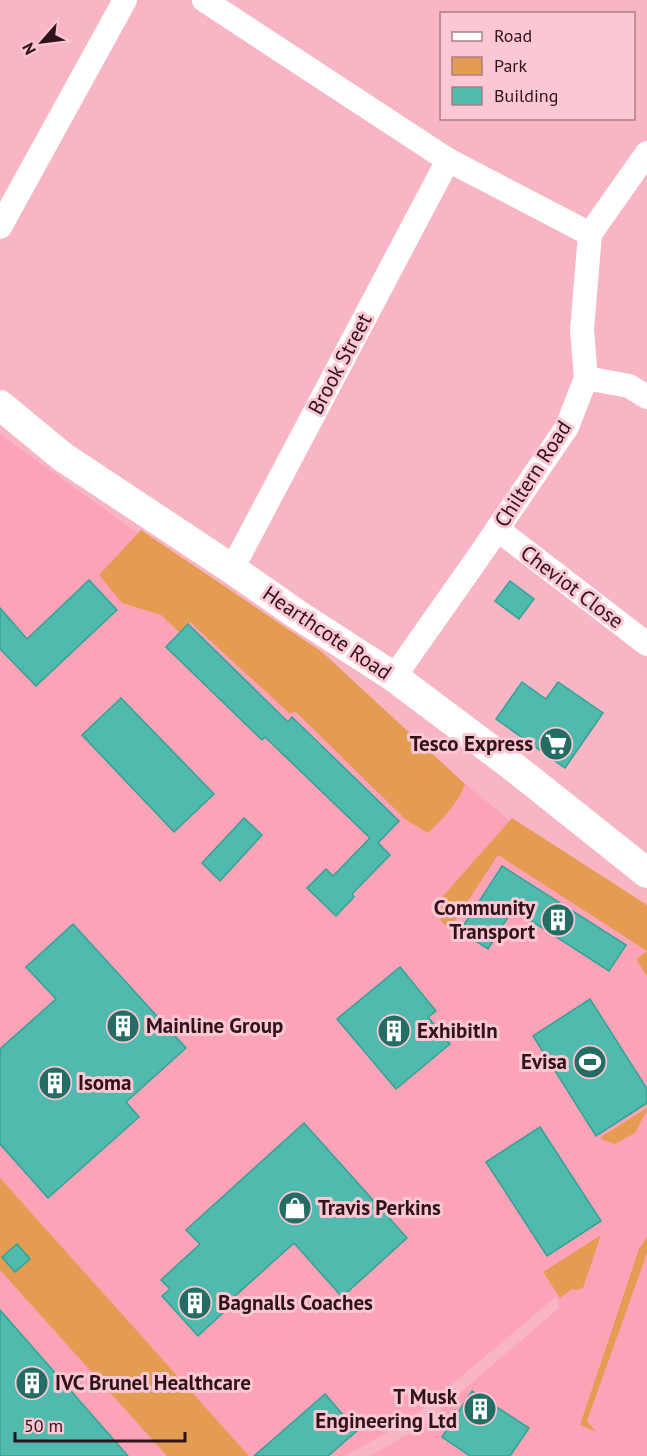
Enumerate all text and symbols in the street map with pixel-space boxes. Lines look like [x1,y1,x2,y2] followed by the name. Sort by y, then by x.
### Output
[12,12,72,72] north arrow
[440,12,635,120] legend
[494,24,532,47] text: Road
[17,40,40,58] text: N
[494,54,527,77] text: Park
[494,84,558,107] text: Building
[302,309,377,419] street label: Brook Street
[488,415,577,532] street label: Chiltern Road
[515,539,629,634] street label: Cheviot Close
[258,580,397,686] street label: Hearthcote Road
[538,726,574,762] supermarket icon: Tesco Express
[410,730,533,757] place label: Tesco Express
[434,894,536,945] place label: Community Transport
[540,902,576,938] building icon: Community Transport
[105,1008,141,1044] building icon: Mainline Group
[146,1012,283,1039] place label: Mainline Group
[376,1013,412,1049] building icon: ExhibitIn
[417,1017,498,1044] place label: ExhibitIn
[572,1044,608,1080] sports icon: Evisa
[521,1048,567,1075] place label: Evisa
[37,1065,73,1101] building icon: Isoma
[78,1069,131,1096] place label: Isoma
[277,1190,313,1226] shop icon: Travis Perkins
[318,1194,441,1221] place label: Travis Perkins
[177,1285,213,1321] building icon: Bagnalls Coaches
[218,1289,373,1316] place label: Bagnalls Coaches
[14,1365,50,1401] building icon: IVC Brunel Healthcare
[55,1369,251,1396] place label: IVC Brunel Healthcare
[315,1383,458,1434] place label: T Musk Engineering Ltd
[462,1391,498,1427] building icon: T Musk Engineering Ltd
[15,1405,184,1443] scale bar
[24,1414,63,1437] text: 50 m

